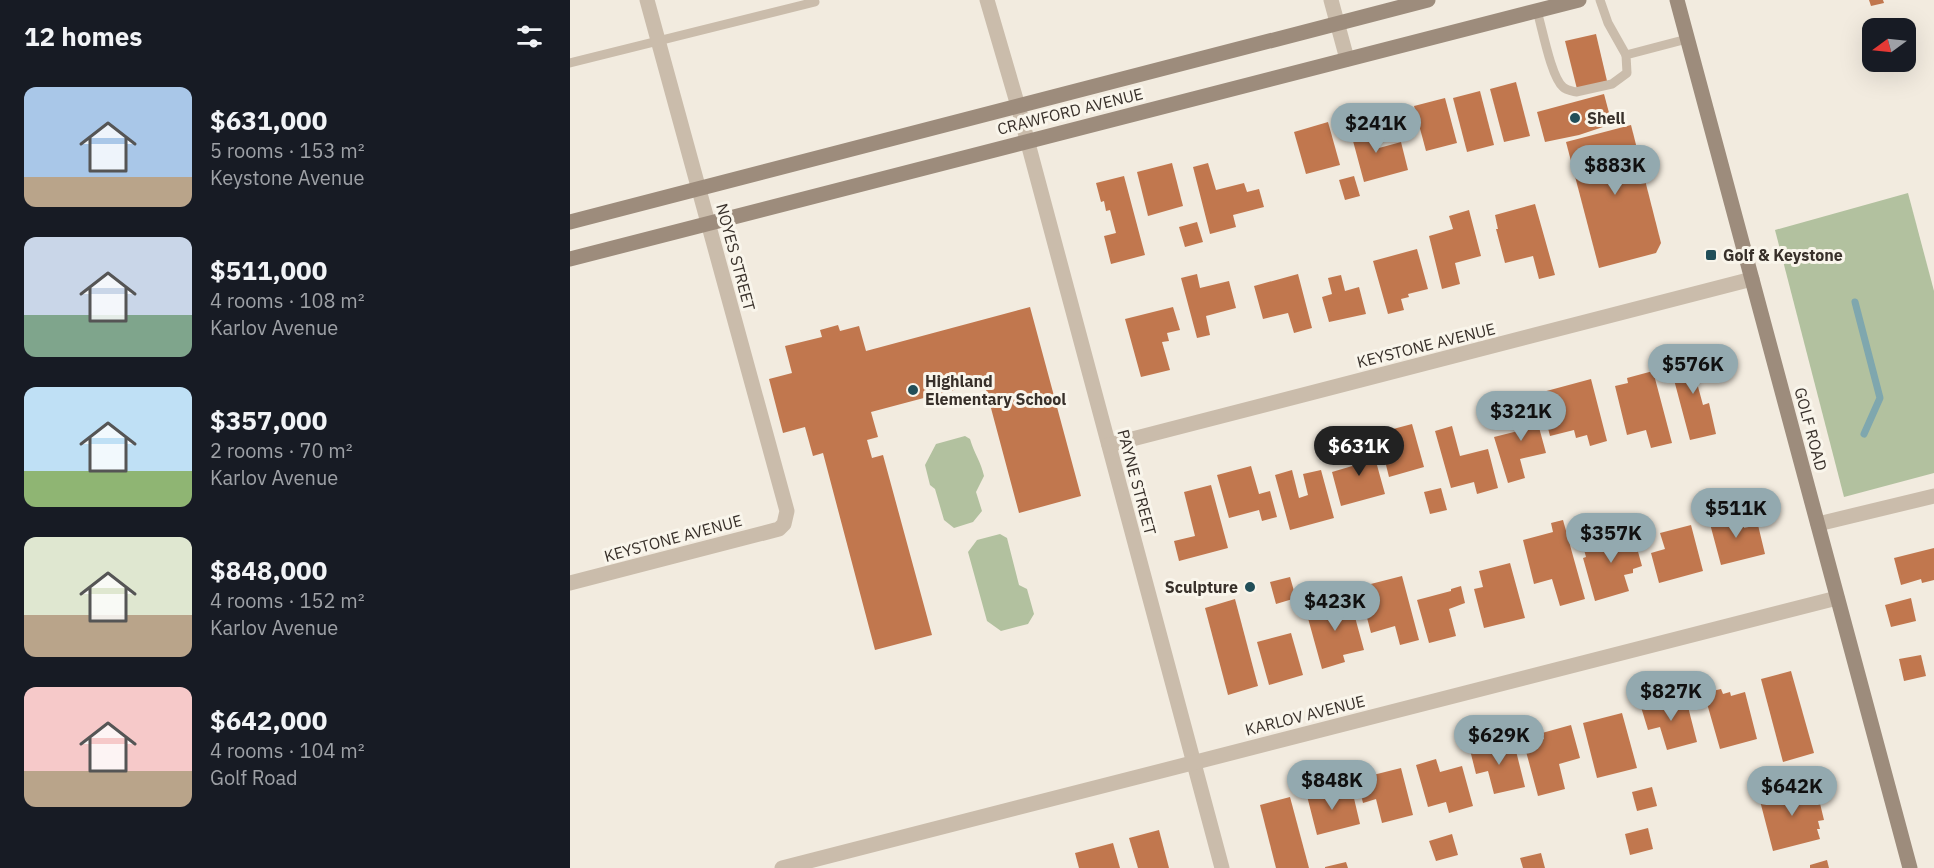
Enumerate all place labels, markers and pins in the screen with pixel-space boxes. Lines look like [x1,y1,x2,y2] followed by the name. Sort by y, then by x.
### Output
[1334,103,1418,154] pin: $241K
[1587,108,1625,128] place label: Shell
[1568,111,1582,125] marker: Shell
[1573,145,1657,196] pin: $883K
[1723,245,1843,265] place label: Golf & Keystone
[1704,248,1718,262] marker: Golf & Keystone
[1651,344,1735,395] pin: $576K
[925,371,1066,409] place label: Highland Elementary School
[906,383,920,397] marker: Highland Elementary School
[1479,391,1563,442] pin: $321K
[1317,426,1401,477] pin: $631K
[1694,488,1778,539] pin: $511K
[1569,513,1653,564] pin: $357K
[1165,577,1238,597] place label: Sculpture
[1243,580,1257,594] marker: Sculpture
[1293,581,1377,632] pin: $423K
[1629,671,1713,722] pin: $827K
[1457,715,1541,766] pin: $629K
[1290,760,1374,811] pin: $848K
[1750,766,1834,817] pin: $642K

